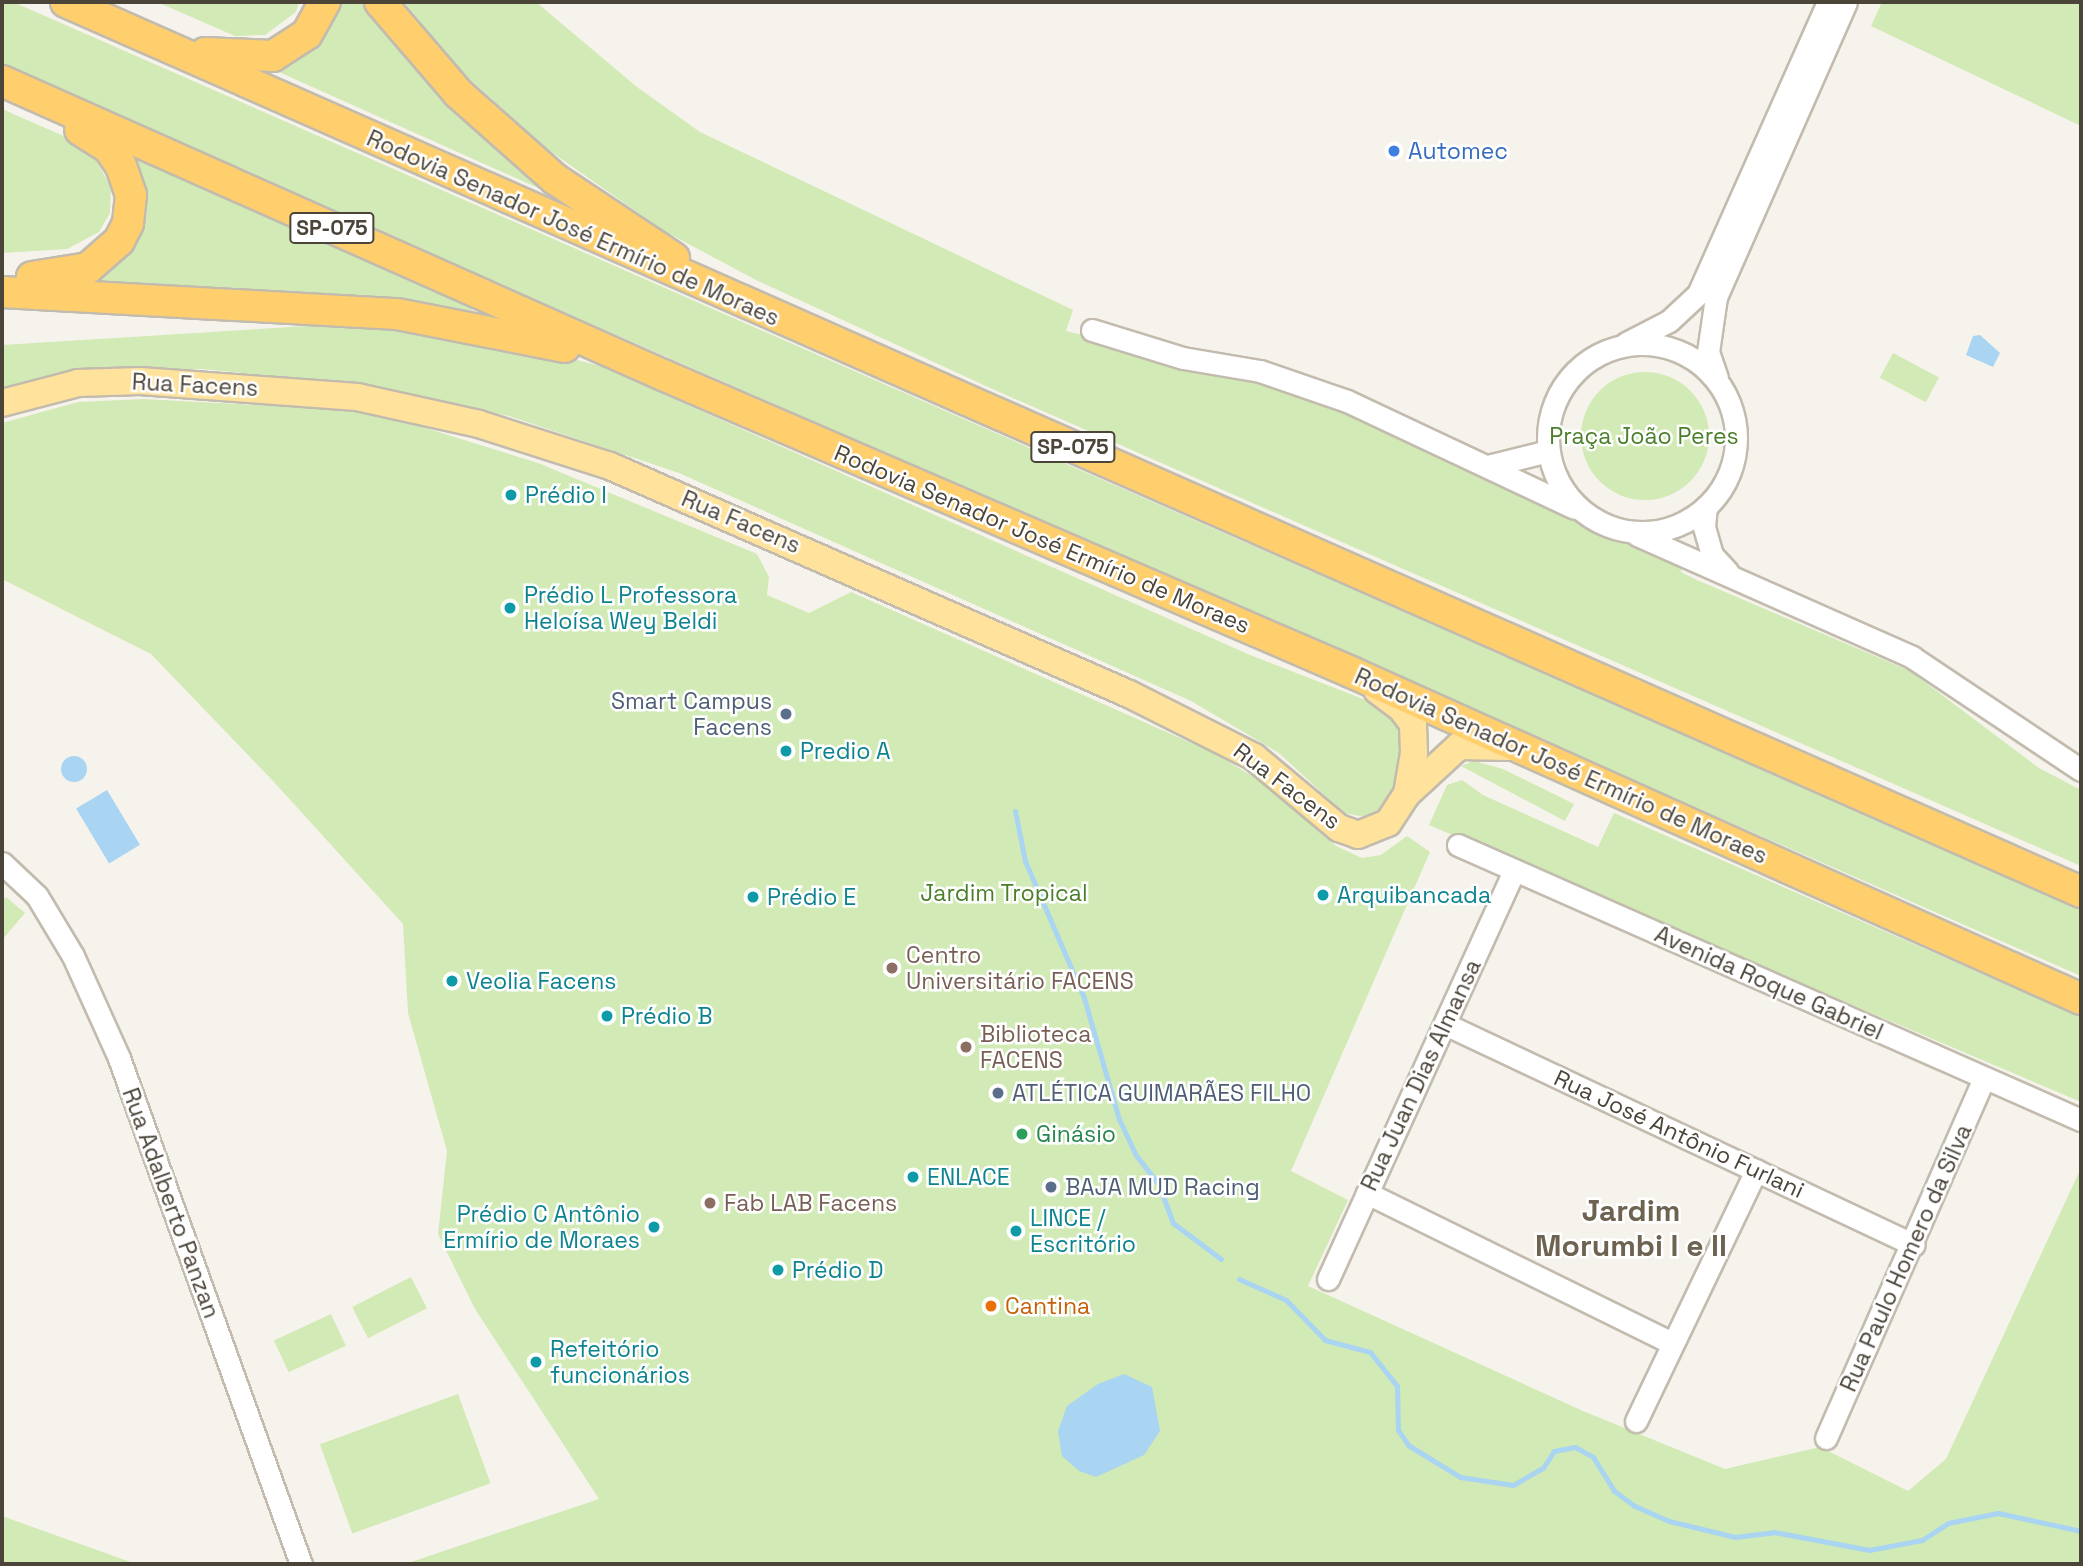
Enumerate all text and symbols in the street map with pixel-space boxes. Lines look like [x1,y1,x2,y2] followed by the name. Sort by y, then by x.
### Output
[363,124,783,332] street label: Rodovia Senador José Ermírio de Moraes
[1408,137,1508,165] place label: Automec
[1386,143,1402,159] marker: Automec
[288,210,376,246] road number: SP-075
[131,368,259,402] street label: Rua Facens
[1549,422,1739,450] park label: Praça João Peres
[1029,430,1117,464] road number: SP-075
[830,439,1254,639] street label: Rodovia Senador José Ermírio de Moraes
[525,481,607,509] place label: Prédio I
[677,485,805,559] street label: Rua Facens
[503,487,519,503] marker: Prédio I
[524,581,738,635] place label: Prédio L Professora Heloísa Wey Beldi
[502,600,518,616] marker: Prédio L Professora Heloísa Wey Beldi
[1351,662,1771,870] street label: Rodovia Senador José Ermírio de Moraes
[611,687,772,741] place label: Smart Campus Facens
[778,706,794,722] marker: Smart Campus Facens
[800,737,891,765] place label: Predio A
[1228,737,1346,835] street label: Rua Facens
[778,743,794,759] marker: Predio A
[920,879,1088,907] park label: Jardim Tropical
[1337,881,1491,909] place label: Arquibancada
[767,883,856,911] place label: Prédio E
[1315,887,1331,903] marker: Arquibancada
[745,889,761,905] marker: Prédio E
[1650,920,1888,1046] street label: Avenida Roque Gabriel
[906,941,1134,995] place label: Centro Universitário FACENS
[1355,955,1487,1195] street label: Rua Juan Dias Almansa
[884,960,900,976] marker: Centro Universitário FACENS
[466,967,616,995] place label: Veolia Facens
[444,973,460,989] marker: Veolia Facens
[621,1002,712,1030] place label: Prédio B
[599,1008,615,1024] marker: Prédio B
[980,1020,1091,1074] place label: Biblioteca FACENS
[958,1039,974,1055] marker: Biblioteca FACENS
[1550,1064,1808,1204] street label: Rua José Antônio Furlani
[1012,1079,1311,1107] place label: ATLÉTICA GUIMARÃES FILHO
[116,1084,226,1322] street label: Rua Adalberto Panzan
[990,1085,1006,1101] marker: ATLÉTICA GUIMARÃES FILHO
[1036,1120,1116,1148] place label: Ginásio
[1834,1120,1978,1396] street label: Rua Paulo Homero da Silva
[1014,1126,1030,1142] marker: Ginásio
[927,1163,1010,1191] place label: ENLACE
[905,1169,921,1185] marker: ENLACE
[1065,1173,1260,1201] place label: BAJA MUD Racing
[1043,1179,1059,1195] marker: BAJA MUD Racing
[724,1189,897,1217] place label: Fab LAB Facens
[1535,1193,1727,1264] district label: Jardim Morumbi I e II
[702,1195,718,1211] marker: Fab LAB Facens
[443,1200,640,1254] place label: Prédio C Antônio Ermírio de Moraes
[1030,1204,1136,1258] place label: LINCE / Escritório
[646,1219,662,1235] marker: Prédio C Antônio Ermírio de Moraes
[1008,1223,1024,1239] marker: LINCE / Escritório
[792,1256,884,1284] place label: Prédio D
[770,1262,786,1278] marker: Prédio D
[1005,1292,1090,1320] place label: Cantina
[983,1298,999,1314] marker: Cantina
[550,1335,690,1389] place label: Refeitório funcionários
[528,1354,544,1370] marker: Refeitório funcionários

